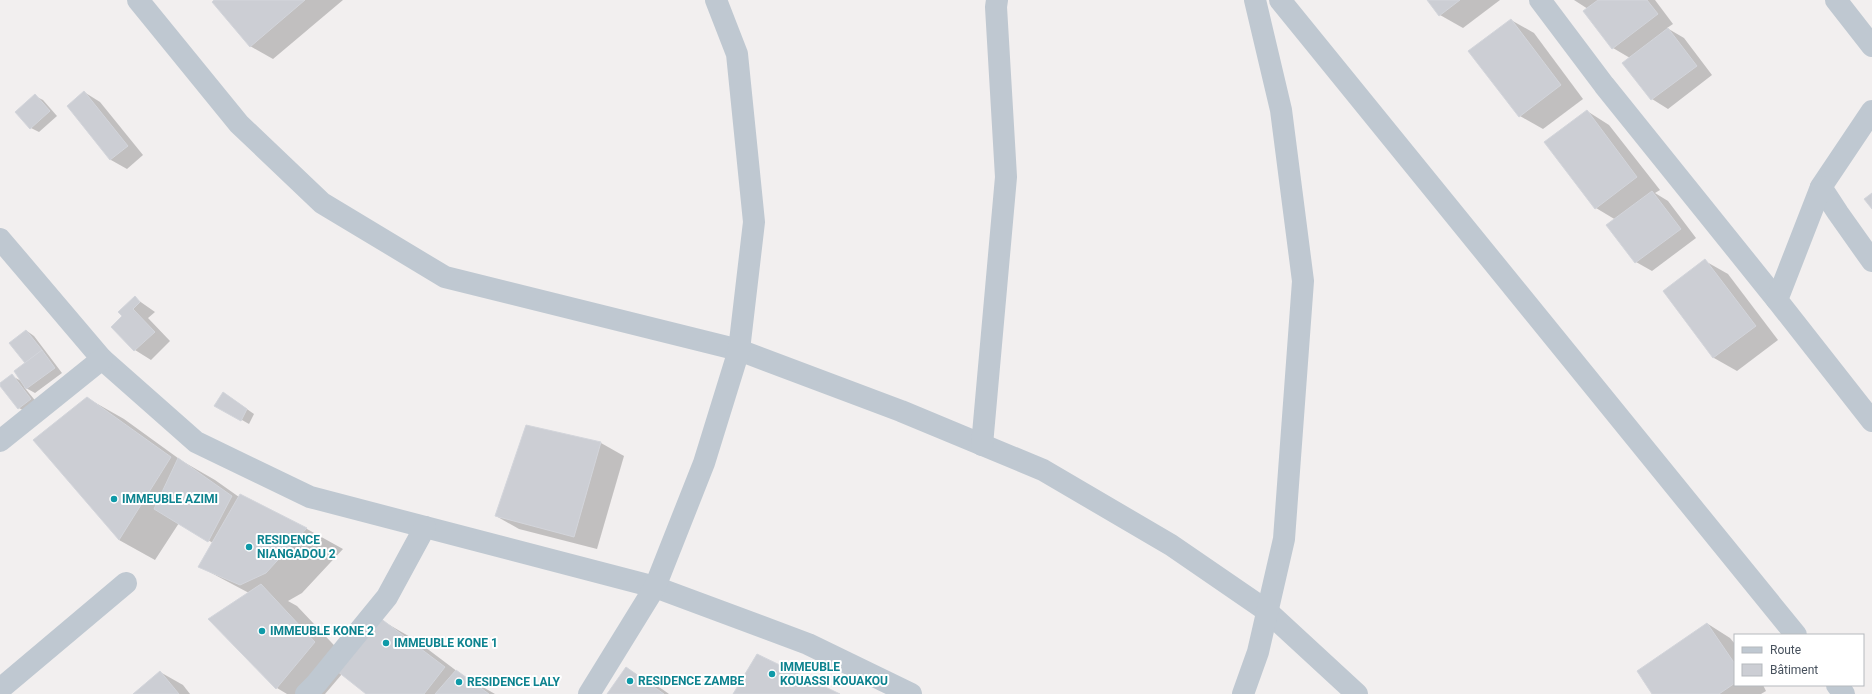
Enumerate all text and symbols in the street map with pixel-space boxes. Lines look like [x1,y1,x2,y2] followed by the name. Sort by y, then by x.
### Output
[122,492,218,506] place label: IMMEUBLE AZIMI
[109,494,119,504] marker: IMMEUBLE AZIMI
[257,533,336,561] place label: RESIDENCE NIANGADOU 2
[244,542,254,552] marker: RESIDENCE NIANGADOU 2
[270,624,374,638] place label: IMMEUBLE KONE 2
[257,626,267,636] marker: IMMEUBLE KONE 2
[1734,634,1864,686] legend
[394,636,498,650] place label: IMMEUBLE KONE 1
[381,638,391,648] marker: IMMEUBLE KONE 1
[1770,643,1801,657] text: Route
[780,660,888,688] place label: IMMEUBLE KOUASSI KOUAKOU
[1770,663,1818,677] text: Bâtiment
[767,669,777,679] marker: IMMEUBLE KOUASSI KOUAKOU
[638,674,745,688] place label: RESIDENCE ZAMBE
[467,675,561,689] place label: RESIDENCE LALY
[625,676,635,686] marker: RESIDENCE ZAMBE
[454,677,464,687] marker: RESIDENCE LALY

